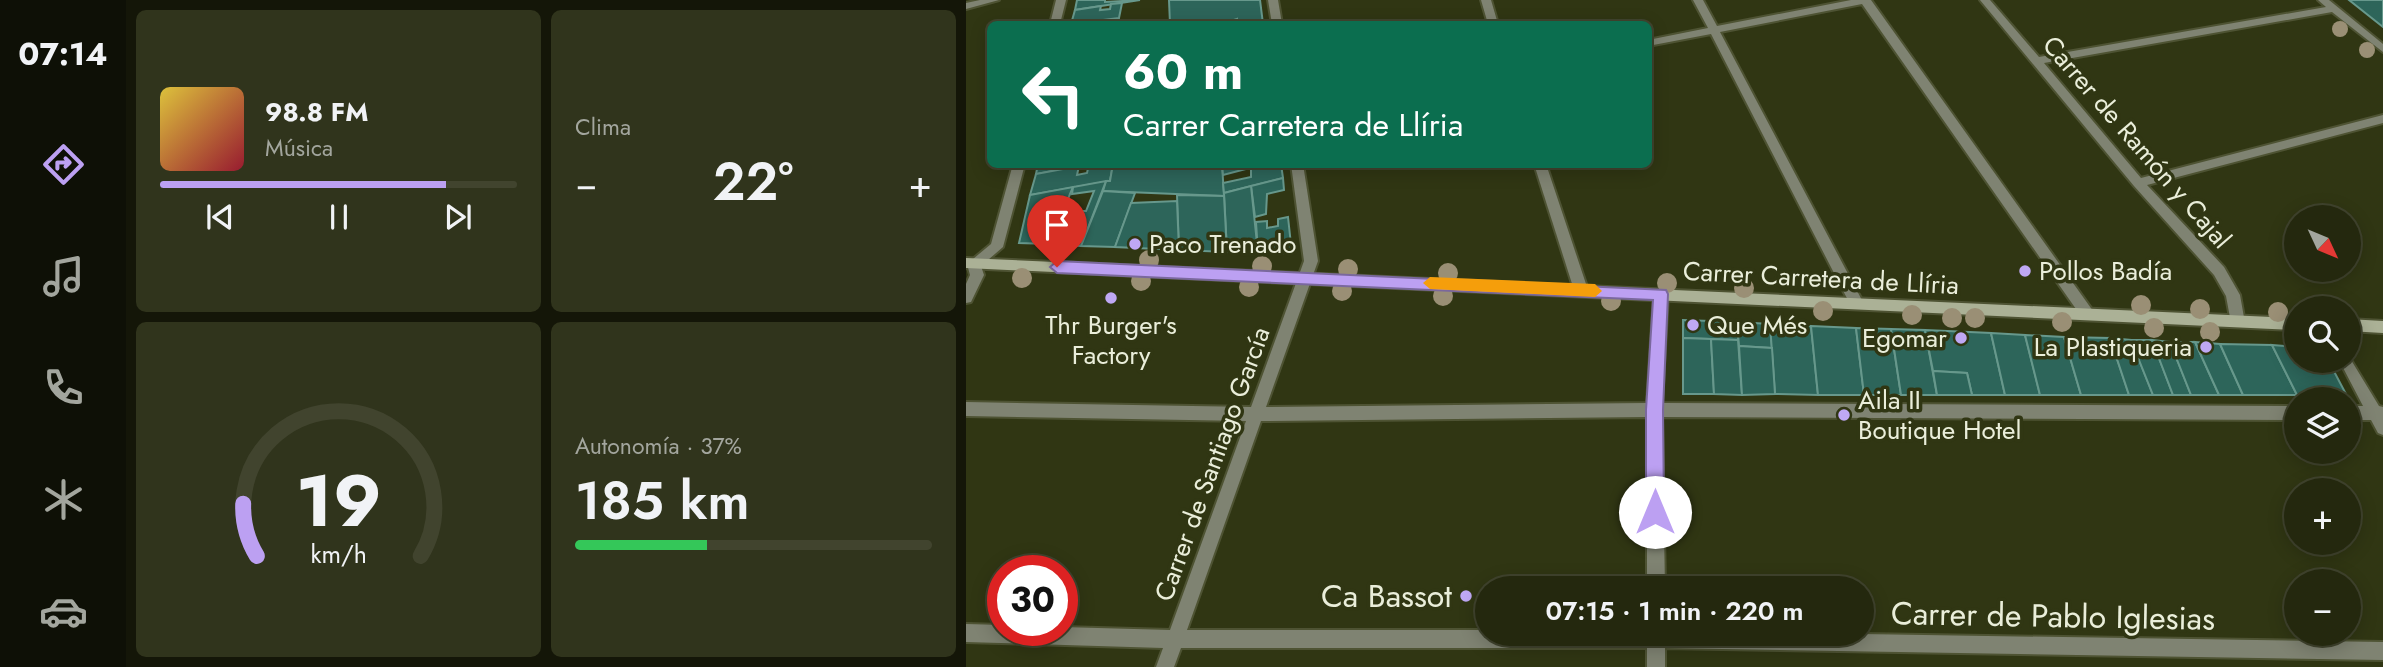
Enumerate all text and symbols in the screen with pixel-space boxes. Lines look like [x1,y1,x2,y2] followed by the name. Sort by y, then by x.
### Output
[2034,27,2240,257] street label: Carrer de Ramón y Cajal
[18,31,108,77] text: 07:14
[1123,37,1243,107] text: 60 m
[1008,49,1099,140] icon: left
[265,93,368,131] text: 98.8 FM
[1123,102,1463,148] text: Carrer Carretera de Llíria
[575,110,631,144] text: Clima
[265,131,333,165] text: Música
[39,140,88,189] icon: directions
[713,144,793,220] text: 22°
[575,156,597,211] text: −
[909,156,932,211] text: +
[1027,195,1087,267] pin
[201,198,239,236] icon: previous
[320,198,358,236] icon: pause
[439,198,477,236] icon: next
[2284,205,2361,282] north arrow
[2284,205,2361,646] map controls
[1038,206,1076,244] icon: arrive
[1149,225,1297,263] place label: Paco Trenado
[1127,236,1143,252] marker: Paco Trenado
[39,252,88,301] icon: music
[1682,252,1960,304] street label: Carrer Carretera de Llíria
[2039,252,2172,290] place label: Pollos Badía
[2017,263,2033,279] marker: Pollos Badía
[1103,290,1119,306] marker: Thr Burger's Factory
[2284,296,2361,373] button: search
[1045,306,1177,374] place label: Thr Burger's Factory
[1707,306,1807,344] place label: Que Més
[1685,317,1701,333] marker: Que Més
[1862,319,1947,357] place label: Egomar
[1145,321,1279,607] street label: Carrer de Santiago García
[2034,328,2192,366] place label: La Plastiqueria
[1953,330,1969,346] marker: Egomar
[2198,339,2214,355] marker: La Plastiqueria
[39,363,88,412] icon: phone
[1858,381,2021,449] place label: Aila II Boutique Hotel
[2284,387,2361,464] button: layers
[1836,407,1852,423] marker: Aila II Boutique Hotel
[575,429,742,463] text: Autonomía · 37%
[296,448,381,553] text: 19
[575,463,749,539] text: 185 km
[39,475,88,524] icon: climate
[1618,475,1692,549] position arrow
[2284,478,2361,555] button: +
[310,535,367,571] text: km/h
[987,555,1078,646] speed limit sign: 30
[2284,569,2361,646] button: −
[1321,573,1452,619] place label: Ca Bassot
[39,587,88,636] icon: car
[1458,588,1474,604] marker: Ca Bassot
[1891,590,2215,642] street label: Carrer de Pablo Iglesias
[1546,592,1803,630] text: 07:15 · 1 min · 220 m

